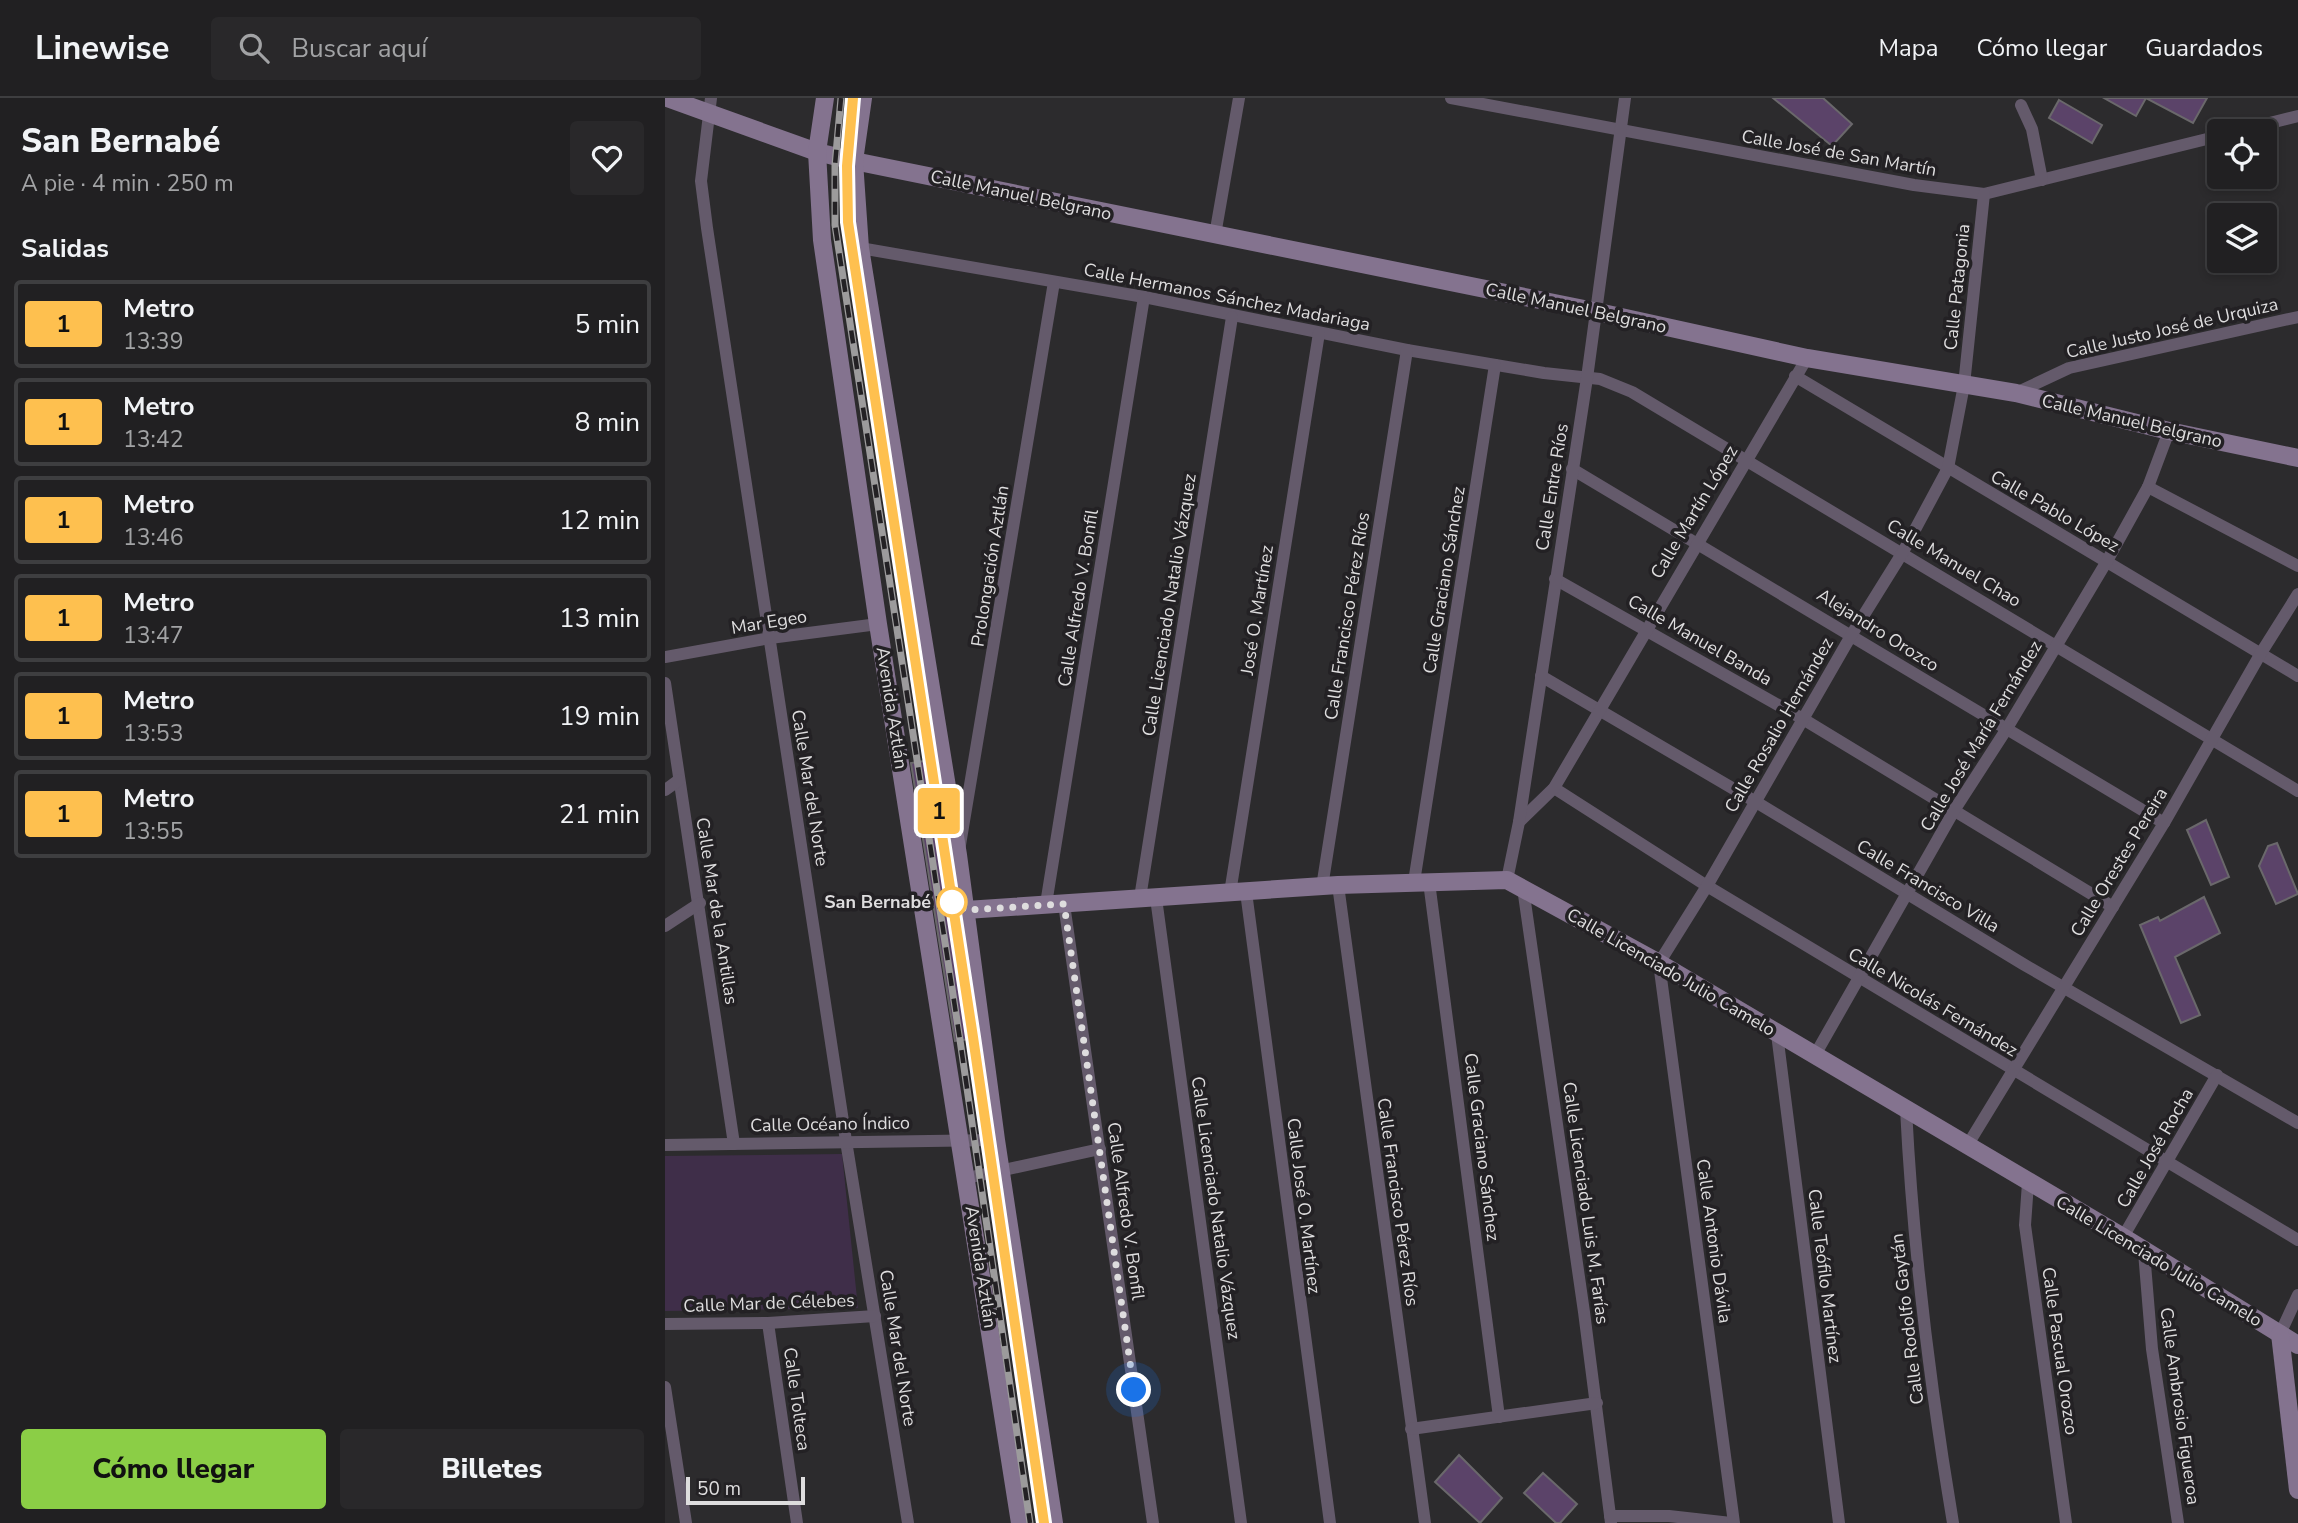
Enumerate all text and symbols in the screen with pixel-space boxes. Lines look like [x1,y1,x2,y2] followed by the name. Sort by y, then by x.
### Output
[211,17,701,80] search box
[35,26,169,71] text: Linewise
[235,29,273,67] icon: search
[291,31,427,66] text: Buscar aquí
[1878,32,1938,64] text: Mapa
[1976,32,2107,64] text: Cómo llegar
[2145,32,2263,64] text: Guardados
[21,119,220,164] text: San Bernabé
[2207,119,2277,273] map controls
[2207,119,2277,189] button: locate
[570,121,644,195] button: heart
[1740,124,1938,182] street label: Calle José de San Martín
[928,164,1114,226] street label: Calle Manuel Belgrano
[21,168,234,199] text: A pie · 4 min · 250 m
[2207,203,2277,273] button: layers
[1938,223,1976,351] street label: Calle Patagonia
[21,231,109,266] text: Salidas
[1082,257,1372,337] street label: Calle Hermanos Sánchez Madariaga
[1483,277,1669,339] street label: Calle Manuel Belgrano
[123,291,195,326] text: Metro
[2064,292,2280,364] street label: Calle Justo José de Urquiza
[575,307,640,342] text: 5 min
[56,308,71,340] text: 1
[123,326,183,357] text: 13:39
[123,389,195,424] text: Metro
[2039,389,2225,453] street label: Calle Manuel Belgrano
[575,405,640,440] text: 8 min
[56,406,71,438] text: 1
[1530,422,1574,552] street label: Calle Entre Ríos
[123,424,183,455] text: 13:42
[1645,441,1743,583] street label: Calle Martín López
[1986,464,2124,558] street label: Calle Pablo López
[1136,472,1202,738] street label: Calle Licenciado Natalio Vázquez
[965,483,1015,649] street label: Prolongación Aztlán
[1417,485,1471,675] street label: Calle Graciano Sánchez
[123,487,195,522] text: Metro
[559,503,640,538] text: 12 min
[56,504,71,536] text: 1
[1052,507,1104,688] street label: Calle Alfredo V. Bonfil
[1319,510,1375,722] street label: Calle Francisco Pérez Ríos
[1882,513,2026,613] street label: Calle Manuel Chao
[123,522,183,553] text: 13:46
[1235,543,1279,678] street label: José O. Martínez
[1812,583,1944,677] street label: Alejandro Orozco
[123,585,195,620] text: Metro
[1623,589,1777,691] street label: Calle Manuel Banda
[559,601,640,636] text: 13 min
[56,602,71,634] text: 1
[729,604,809,640] street label: Mar Egeo
[123,620,183,651] text: 13:47
[1719,633,1839,817] street label: Calle Rosalio Hernández
[1914,636,2048,836] street label: Calle José María Fernández
[871,645,913,771] street label: Avenida Aztlán
[123,683,195,718] text: Metro
[559,699,640,734] text: 19 min
[56,700,71,732] text: 1
[786,708,834,868] street label: Calle Mar del Norte
[123,718,183,749] text: 13:53
[123,781,195,816] text: Metro
[2065,783,2173,941] street label: Calle Orestes Pereira
[916,788,962,834] line badge: 1
[932,795,946,827] text: 1
[559,797,640,832] text: 21 min
[56,798,71,830] text: 1
[123,816,183,847] text: 13:55
[690,816,744,1006] street label: Calle Mar de la Antillas
[1852,834,2004,938] street label: Calle Francisco Villa
[937,887,967,917] marker: San Bernabé
[824,890,931,914] place label: San Bernabé
[1562,902,1780,1042] street label: Calle Licenciado Julio Camelo
[1844,942,2022,1062] street label: Calle Nicolás Fernández
[1459,1052,1505,1242] street label: Calle Graciano Sánchez
[1186,1075,1246,1341] street label: Calle Licenciado Natalio Vázquez
[1557,1080,1615,1326] street label: Calle Licenciado Luis M. Farías
[2111,1084,2199,1212] street label: Calle José Rocha
[1371,1096,1425,1308] street label: Calle Francisco Pérez Ríos
[750,1111,910,1137] street label: Calle Océano Índico
[1281,1117,1327,1295] street label: Calle José O. Martínez
[1102,1120,1150,1302] street label: Calle Alfredo V. Bonfil
[1691,1157,1737,1325] street label: Calle Antonio Dávila
[1802,1187,1848,1365] street label: Calle Teófilo Martínez
[2051,1190,2267,1332] street label: Calle Licenciado Julio Camelo
[960,1204,1002,1330] street label: Avenida Aztlán
[1885,1232,1929,1406] street label: Calle Rodolfo Gaytán
[2036,1265,2084,1437] street label: Calle Pascual Orozco
[874,1268,922,1428] street label: Calle Mar del Norte
[683,1288,855,1318] street label: Calle Mar de Célebes
[2154,1306,2206,1506] street label: Calle Ambrosio Figueroa
[778,1346,816,1452] street label: Calle Tolteca
[1116,1372,1151,1407] your location
[21,1429,326,1509] button: Cómo llegar
[340,1429,644,1509] button: Billetes
[686,1474,805,1506] scale bar
[697,1476,741,1502] text: 50 m

